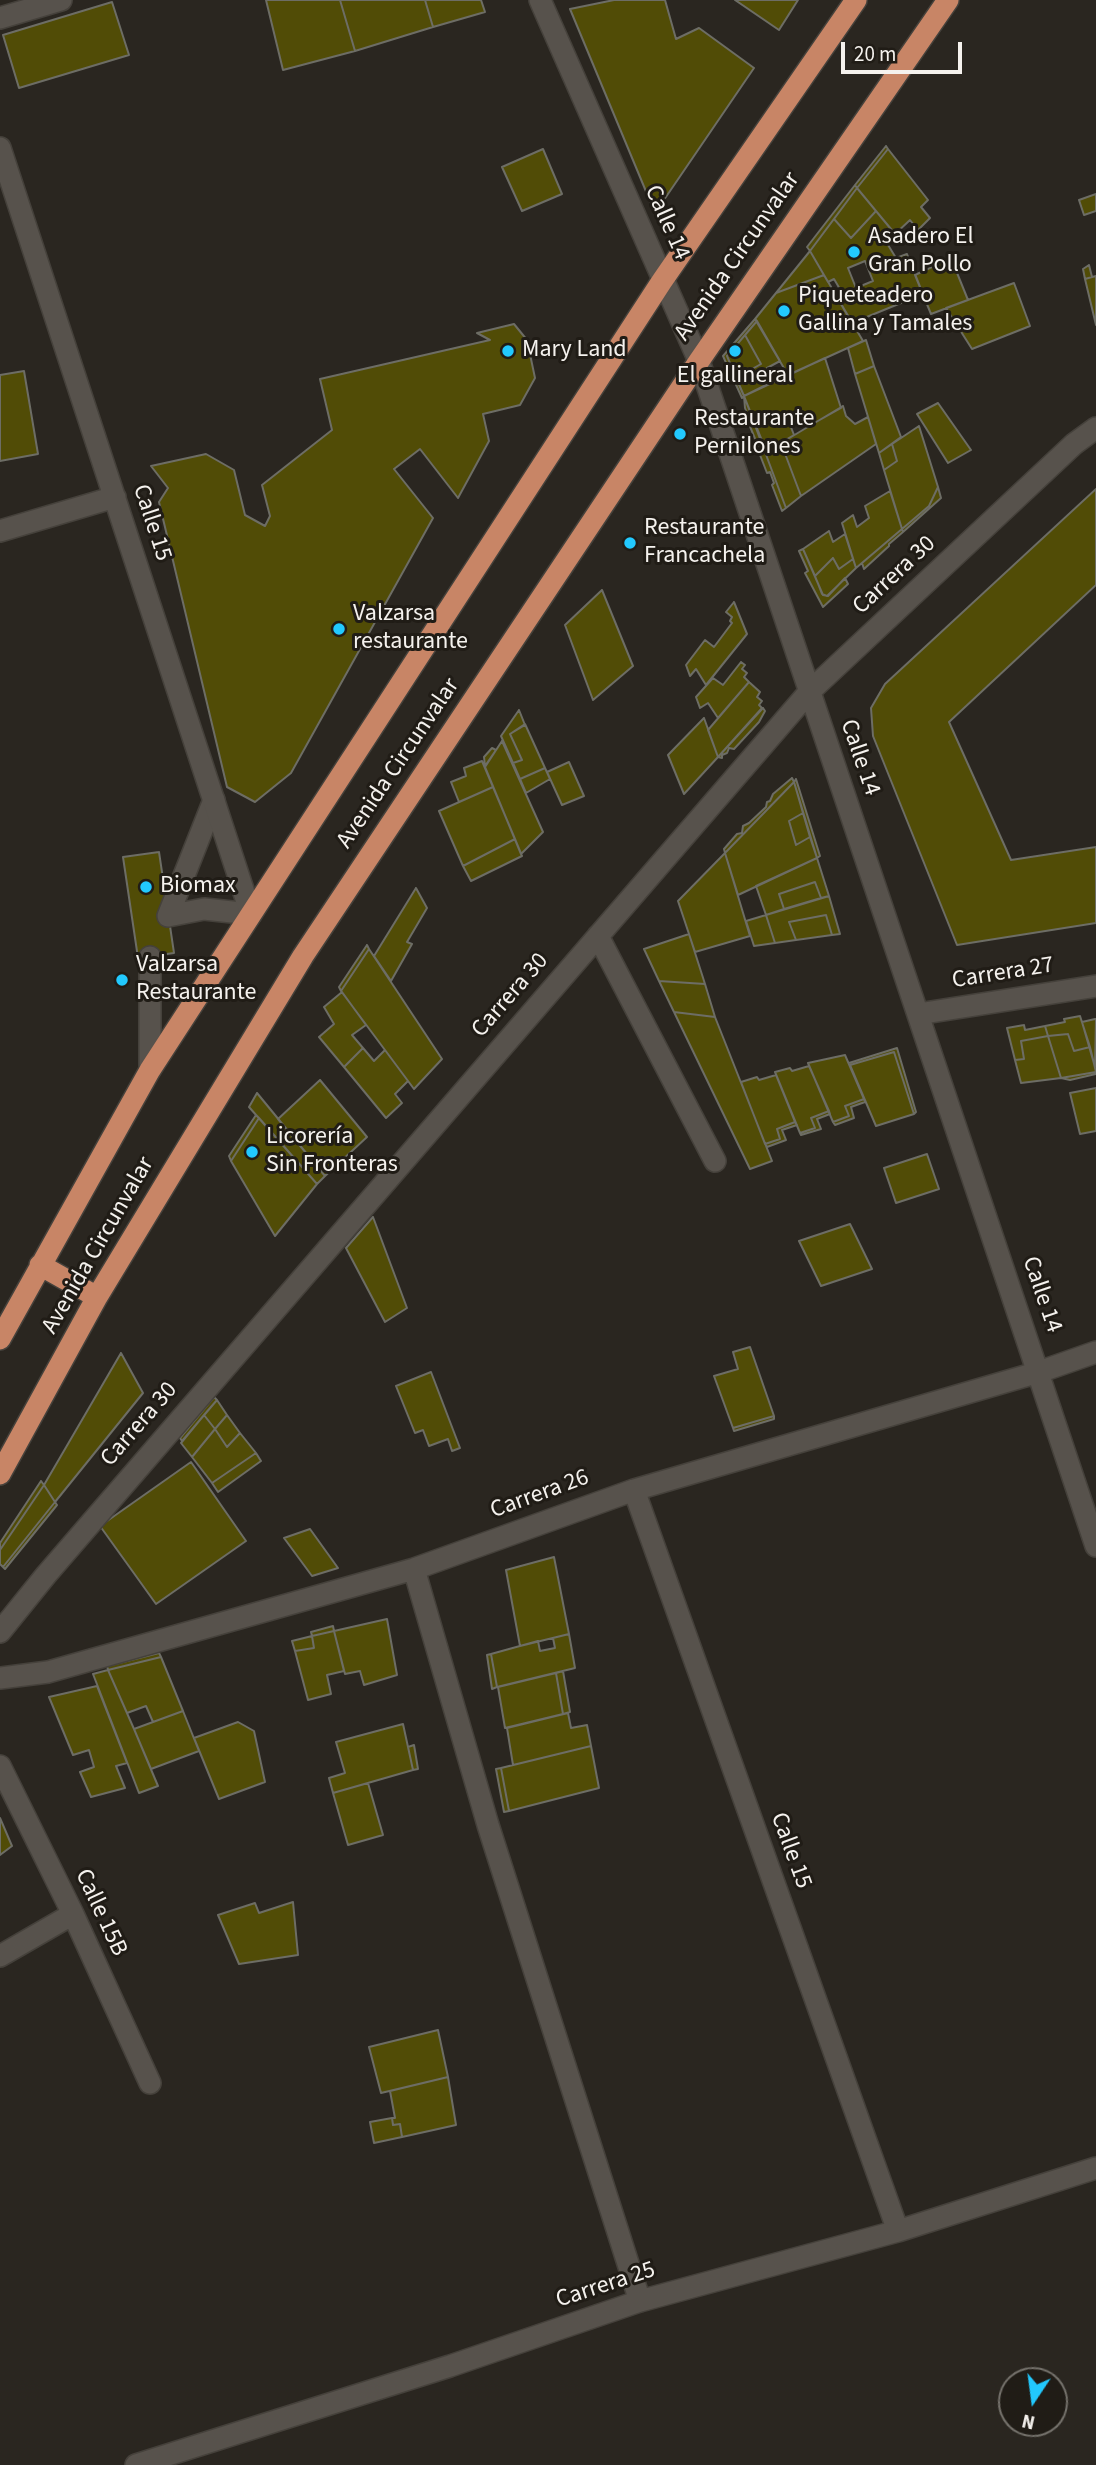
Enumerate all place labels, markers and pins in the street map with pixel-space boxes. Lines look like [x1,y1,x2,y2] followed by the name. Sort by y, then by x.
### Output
[868,224,974,280] place label: Asadero El Gran Pollo
[846,244,862,260] marker: Asadero El Gran Pollo
[798,283,972,339] place label: Piqueteadero Gallina y Tamales
[776,303,792,319] marker: Piqueteadero Gallina y Tamales
[522,337,627,365] place label: Mary Land
[500,343,516,359] marker: Mary Land
[727,343,743,359] marker: El gallineral
[677,363,793,391] place label: El gallineral
[694,406,814,462] place label: Restaurante Pernilones
[672,426,688,442] marker: Restaurante Pernilones
[644,515,765,571] place label: Restaurante Francachela
[622,535,638,551] marker: Restaurante Francachela
[353,601,468,657] place label: Valzarsa restaurante
[331,621,347,637] marker: Valzarsa restaurante
[160,873,236,901] place label: Biomax
[138,879,154,895] marker: Biomax
[136,952,256,1008] place label: Valzarsa Restaurante
[114,972,130,988] marker: Valzarsa Restaurante
[266,1124,398,1180] place label: Licorería Sin Fronteras
[244,1144,260,1160] marker: Licorería Sin Fronteras

